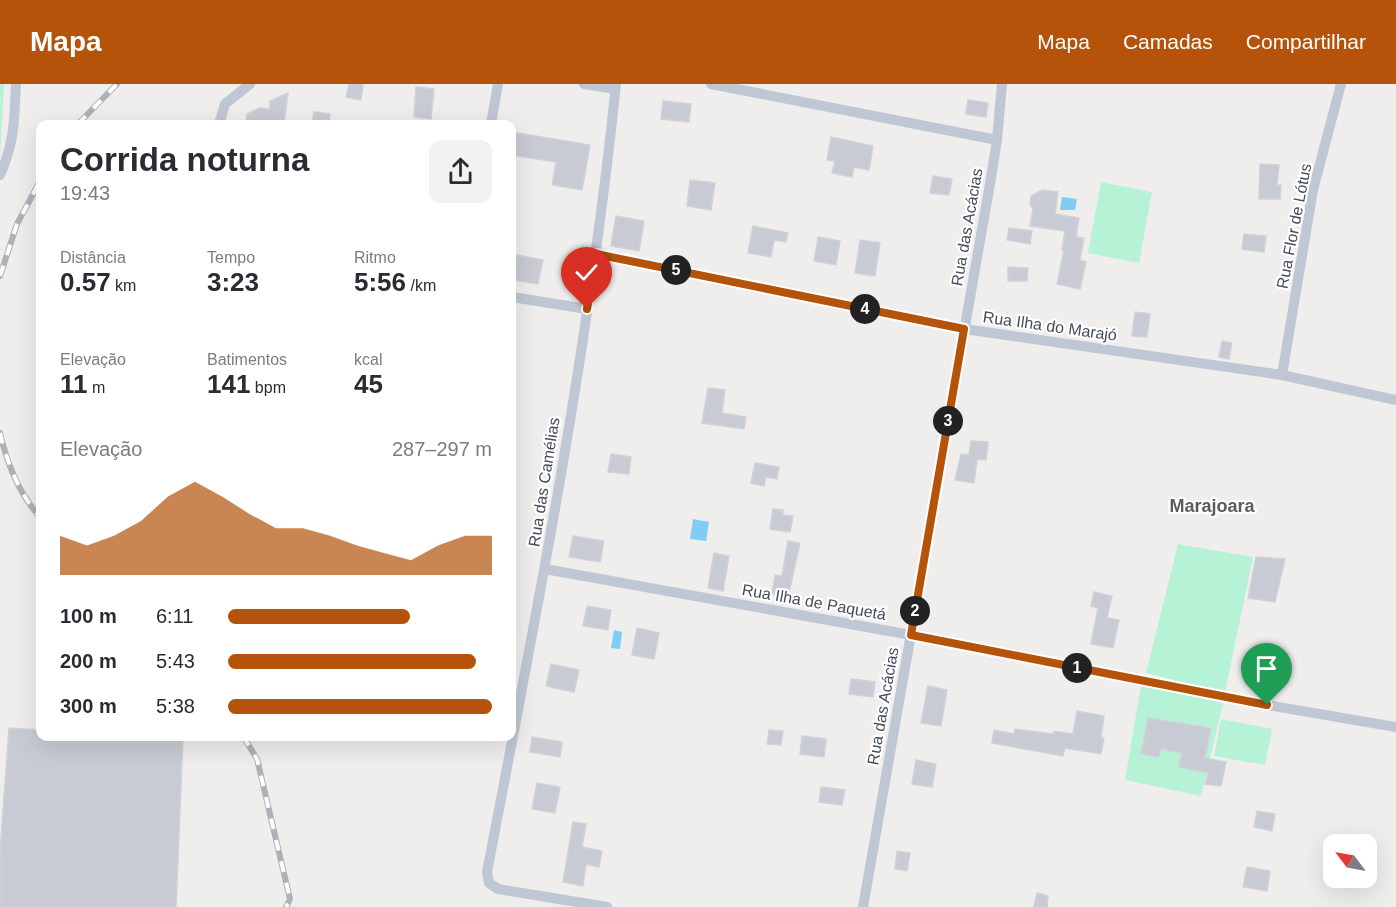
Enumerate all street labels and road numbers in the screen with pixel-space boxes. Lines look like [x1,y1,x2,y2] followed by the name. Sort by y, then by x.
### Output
[1274,162,1314,290] street label: Rua Flor de Lótus
[948,167,986,287] street label: Rua das Acácias
[982,308,1118,344] street label: Rua Ilha do Marajó
[525,416,563,548] street label: Rua das Camélias
[741,581,887,623] street label: Rua Ilha de Paquetá
[864,646,902,766] street label: Rua das Acácias

